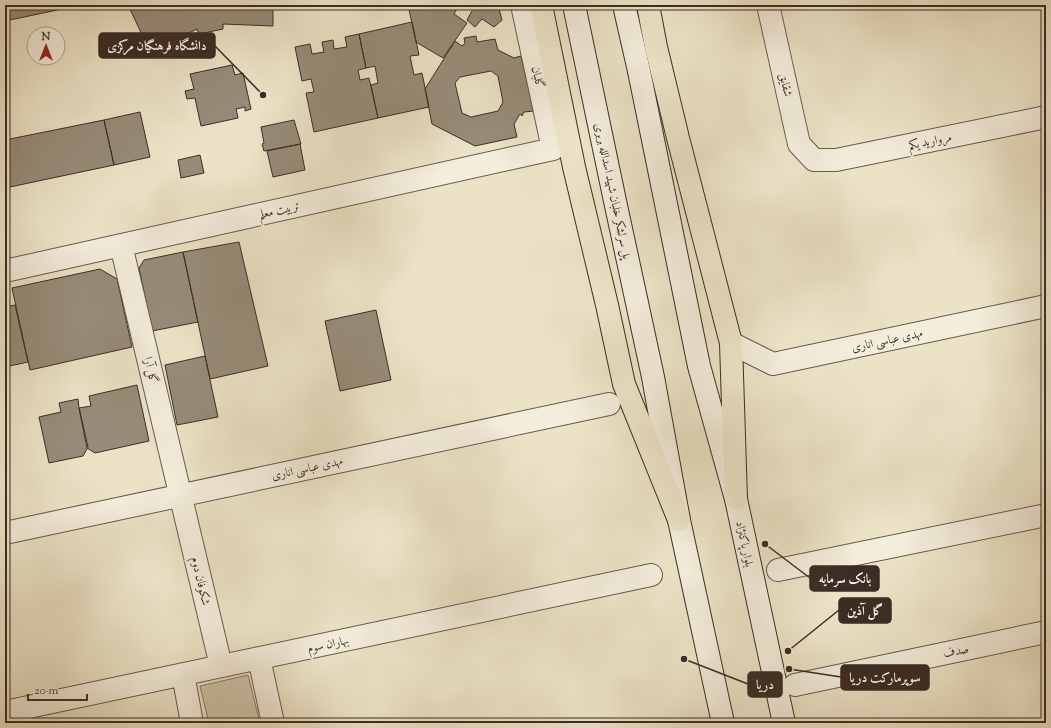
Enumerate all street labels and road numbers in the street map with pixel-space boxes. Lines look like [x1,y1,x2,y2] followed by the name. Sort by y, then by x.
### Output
[526,65,548,90] street label: گلبان
[774,72,796,99] street label: شقایق
[589,121,635,262] street label: پل سرلشکر خلبان شهید اسدالله بربری
[907,129,954,156] street label: مروارید یکم
[257,197,302,226] street label: تربیت معلم
[850,325,925,357] street label: مهدی عباسی اناری
[138,355,162,385] street label: گل آرا
[270,453,345,485] street label: مهدی عباسی اناری
[730,520,758,569] street label: بلوار پاکنژاد
[185,555,214,608] street label: شکوفان دوم
[306,632,351,659] street label: بهاران سوم
[942,640,971,663] street label: صدف

